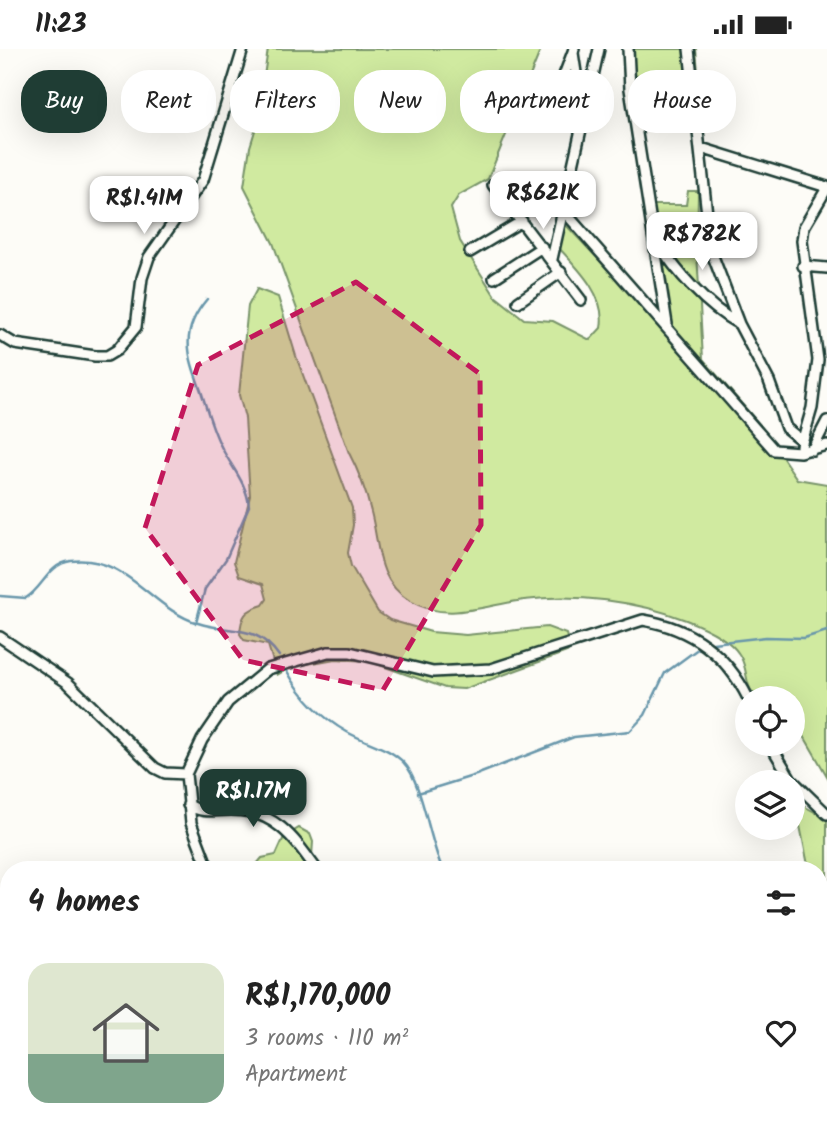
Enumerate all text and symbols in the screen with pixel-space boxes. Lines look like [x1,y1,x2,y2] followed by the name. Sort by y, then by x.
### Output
[35,4,86,46] text: 11:23
[21,70,107,133] chip: Buy
[121,70,216,133] chip: Rent
[230,70,340,133] chip: Filters
[354,70,446,133] chip: New
[460,70,614,133] chip: Apartment
[628,70,736,133] chip: House
[486,171,600,231] pin: R$621K
[506,176,580,212] text: R$621K
[79,177,209,236] pin: R$1.41M
[106,181,182,217] text: R$1.41M
[645,213,759,272] pin: R$782K
[662,217,742,253] text: R$782K
[735,686,805,840] map controls
[735,686,805,756] button: locate
[188,769,318,829] pin: R$1.17M
[735,770,805,840] button: layers
[215,774,291,810] text: R$1.17M
[28,879,140,927] text: 4 homes
[762,884,800,922] icon: filters
[245,973,390,1021] text: R$1,170,000
[84,991,168,1075] icon: home
[762,1014,800,1052] icon: heart
[245,1021,408,1057] text: 3 rooms · 110 m²
[245,1057,347,1093] text: Apartment

